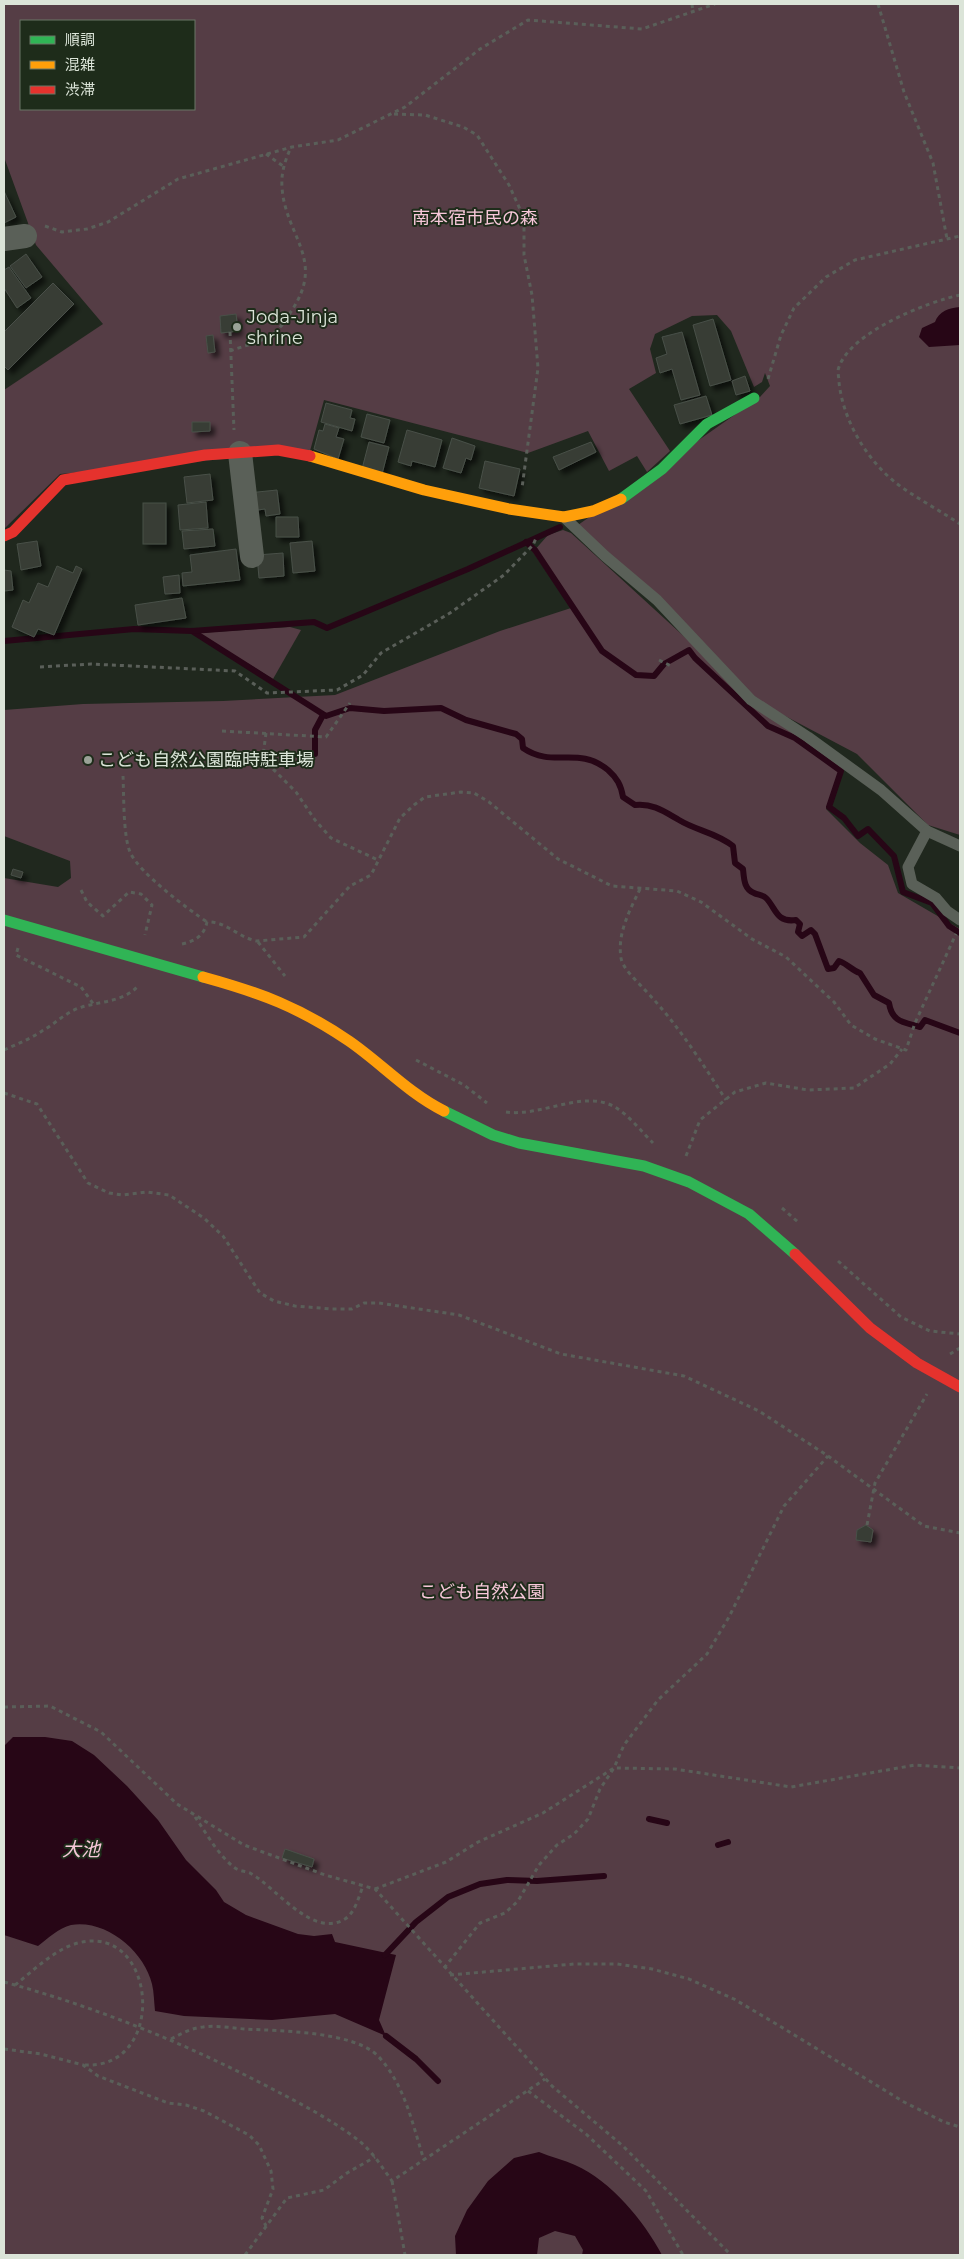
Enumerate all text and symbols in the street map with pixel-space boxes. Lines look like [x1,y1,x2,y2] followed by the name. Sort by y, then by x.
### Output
[20,20,195,110] legend
[65,30,95,49] text: 順調
[65,55,95,74] text: 混雑
[65,80,95,99] text: 渋滞
[412,207,538,229] park label: 南本宿市民の森
[246,306,338,349] place label: Joda-Jinja shrine
[231,321,243,333] marker: Joda-Jinja shrine
[98,749,314,771] place label: こども自然公園臨時駐車場
[82,754,94,766] marker: こども自然公園臨時駐車場
[419,1581,545,1603] park label: こども自然公園
[62,1838,102,1861] water label: 大池

